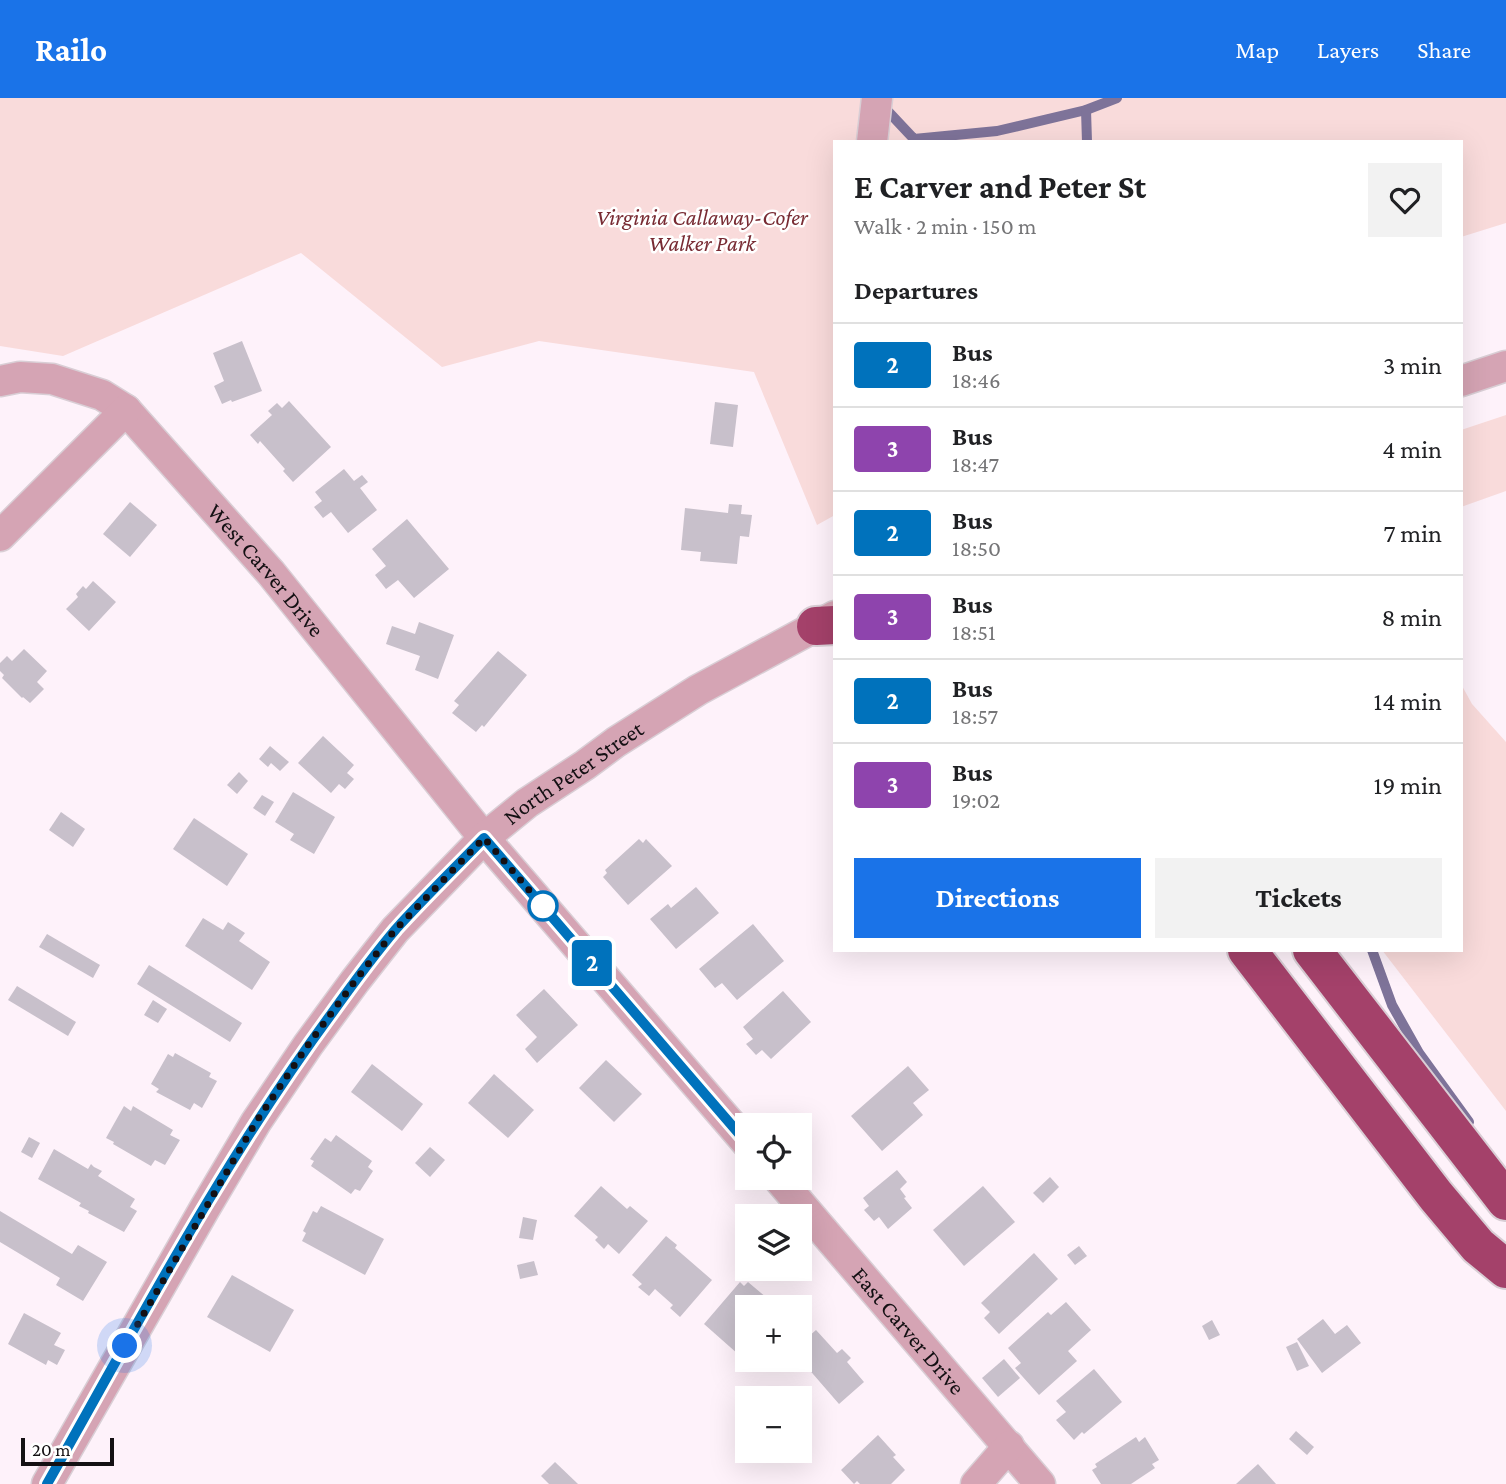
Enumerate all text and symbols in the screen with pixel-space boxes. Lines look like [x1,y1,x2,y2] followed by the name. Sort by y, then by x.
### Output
[35,31,107,68] text: Railo
[1235,36,1279,63] text: Map
[1317,36,1379,63] text: Layers
[1417,36,1471,63] text: Share
[1368,163,1442,237] button: heart
[854,168,1146,205] text: E Carver and Peter St
[596,204,809,256] park label: Virginia Callaway-Cofer Walker Park
[854,213,1036,239] text: Walk · 2 min · 150 m
[854,276,978,305] text: Departures
[952,338,993,367] text: Bus
[886,351,899,378] text: 2
[1383,351,1442,380] text: 3 min
[952,367,1001,393] text: 18:46
[952,422,993,451] text: Bus
[887,435,898,462] text: 3
[1382,435,1442,464] text: 4 min
[952,451,999,477] text: 18:47
[202,498,330,642] street label: West Carver Drive
[952,506,993,535] text: Bus
[886,519,899,546] text: 2
[1383,519,1442,548] text: 7 min
[952,535,1001,561] text: 18:50
[952,590,993,619] text: Bus
[887,603,898,630] text: 3
[1381,603,1442,632] text: 8 min
[952,619,996,645] text: 18:51
[952,674,993,703] text: Bus
[886,687,899,714] text: 2
[1374,687,1442,716] text: 14 min
[952,703,998,729] text: 18:57
[498,715,648,830] street label: North Peter Street
[952,758,993,787] text: Bus
[887,771,898,798] text: 3
[1374,771,1442,800] text: 19 min
[952,787,1000,813] text: 19:02
[854,858,1141,938] button: Directions
[1155,858,1442,938] button: Tickets
[528,891,558,921] unlabelled marker
[569,940,615,986] line badge: 2
[586,949,598,976] text: 2
[735,1113,812,1463] map controls
[735,1113,812,1190] button: locate
[735,1204,812,1281] button: layers
[847,1262,970,1400] street label: East Carver Drive
[735,1295,812,1372] button: +
[107,1328,142,1363] your location
[735,1386,812,1463] button: −
[21,1435,114,1467] scale bar
[32,1439,71,1460] text: 20 m

